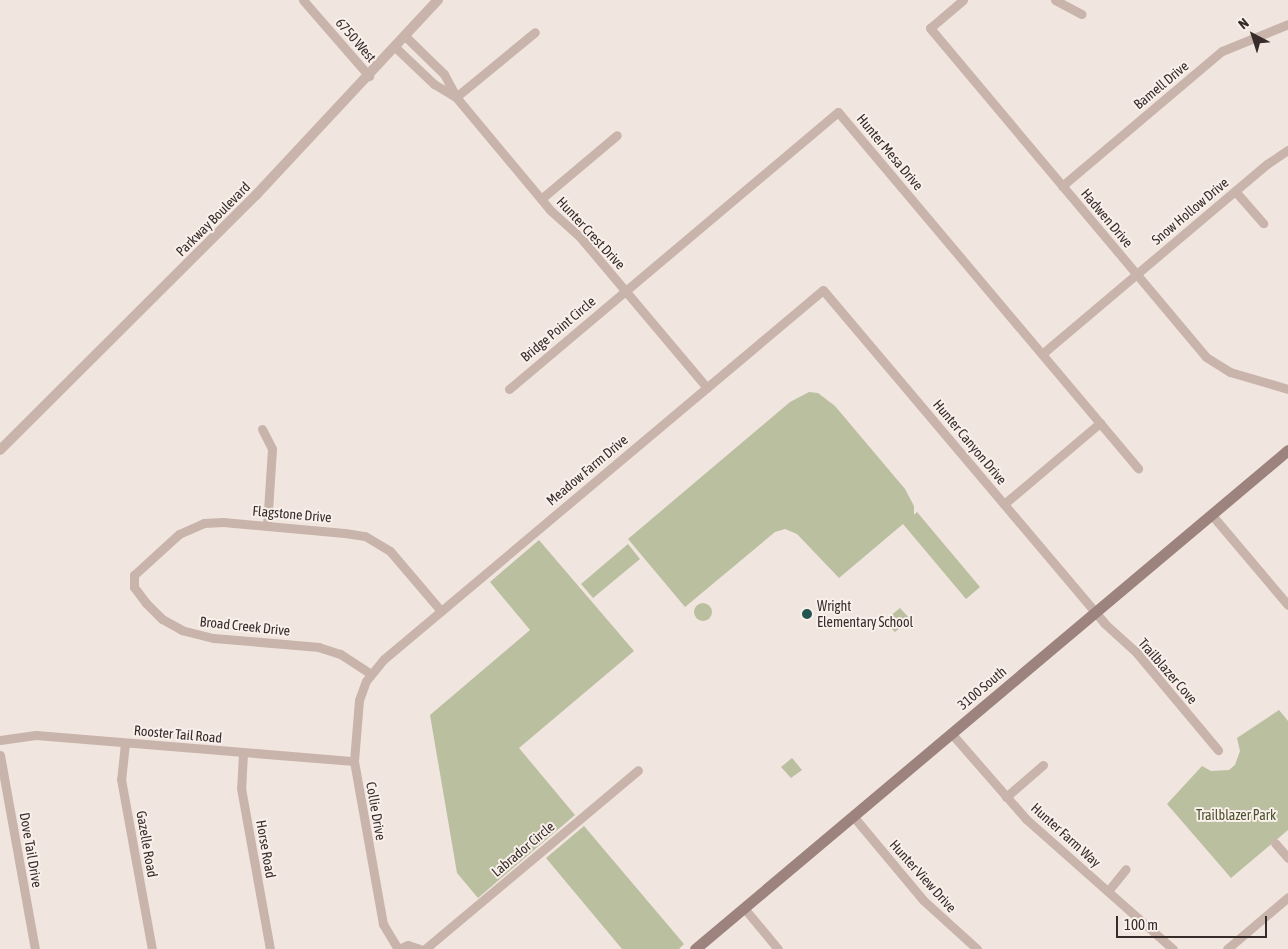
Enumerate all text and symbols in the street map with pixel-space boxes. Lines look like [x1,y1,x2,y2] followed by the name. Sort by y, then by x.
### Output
[1228,10,1278,60] north arrow
[332,14,380,66] street label: 6750 West
[1235,15,1252,32] text: N
[1130,57,1192,113] street label: Bamell Drive
[853,110,927,194] street label: Hunter Mesa Drive
[1148,174,1232,248] street label: Snow Hollow Drive
[172,178,254,260] street label: Parkway Boulevard
[1078,185,1136,251] street label: Hadwen Drive
[553,193,629,273] street label: Hunter Crest Drive
[517,293,599,365] street label: Bridge Point Circle
[930,396,1010,488] street label: Hunter Canyon Drive
[543,431,631,509] street label: Meadow Farm Drive
[252,502,332,526] street label: Flagstone Drive
[817,598,913,630] place label: Wright Elementary School
[801,608,813,620] marker: Wright Elementary School
[199,613,291,639] street label: Broad Creek Drive
[1135,635,1201,707] street label: Trailblazer Cove
[954,663,1010,713] street label: 3100 South
[133,722,223,746] street label: Rooster Tail Road
[363,781,389,841] street label: Collie Drive
[1028,799,1104,871] street label: Hunter Farm Way
[1196,807,1276,823] park label: Trailblazer Park
[133,809,161,879] street label: Gazelle Road
[16,811,46,889] street label: Dove Tail Drive
[488,818,558,880] street label: Labrador Circle
[253,819,279,879] street label: Horse Road
[886,836,960,916] street label: Hunter View Drive
[1118,906,1269,938] scale bar
[1124,916,1158,933] text: 100 m

